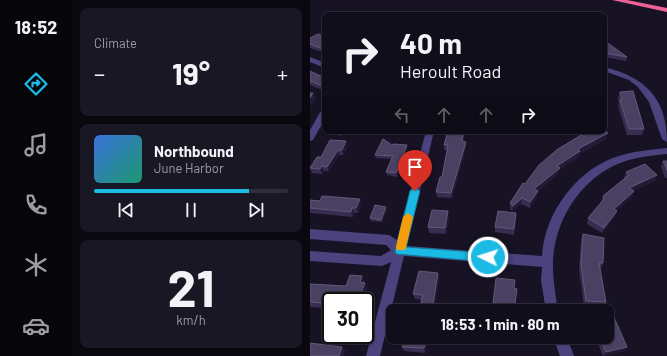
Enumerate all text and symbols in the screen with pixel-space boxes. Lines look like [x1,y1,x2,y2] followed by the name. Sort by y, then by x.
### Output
[15,16,57,38] text: 18:52
[400,26,462,60] text: 40 m
[334,28,386,80] icon: right
[94,35,137,51] text: Climate
[172,55,210,91] text: 19°
[94,60,105,86] text: −
[277,60,288,86] text: +
[400,60,501,82] text: Heroult Road
[22,70,50,98] icon: directions
[391,104,413,126] icon: left
[433,104,455,126] icon: ahead
[475,104,497,126] icon: ahead
[517,104,539,126] icon: right
[22,131,50,159] icon: music
[154,142,234,160] text: Northbound
[398,150,432,191] pin
[404,156,426,178] icon: arrive
[154,160,224,176] text: June Harbor
[22,191,50,219] icon: phone
[115,199,137,221] icon: previous
[180,199,202,221] icon: pause
[245,199,267,221] icon: next
[467,236,509,278] position arrow
[22,251,50,279] icon: climate
[167,255,215,317] text: 21
[322,292,374,344] speed limit sign: 30
[22,312,50,340] icon: car
[176,312,206,328] text: km/h
[440,315,560,333] text: 18:53 · 1 min · 80 m

